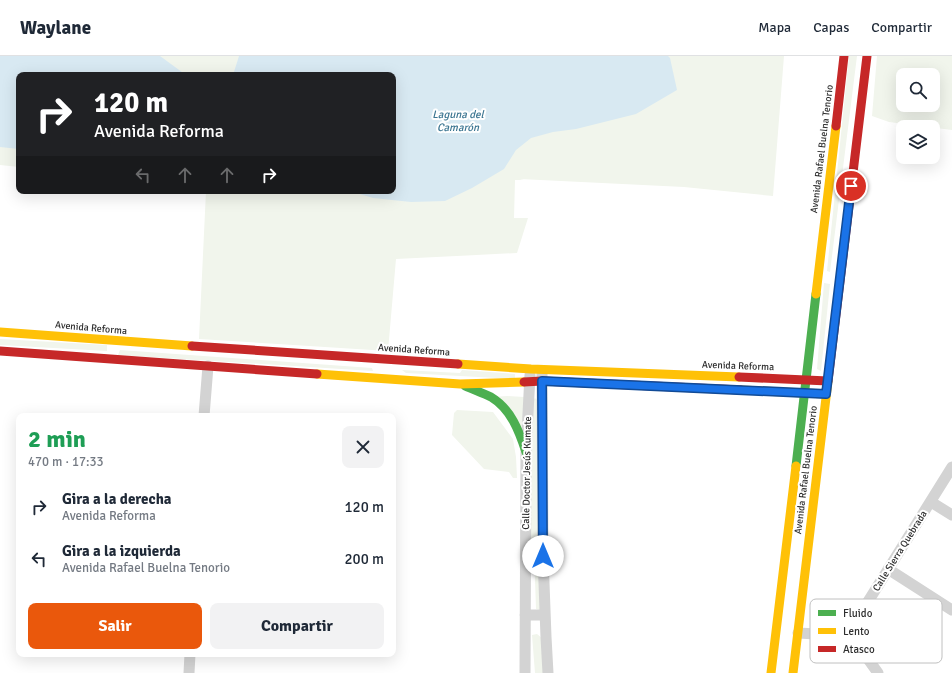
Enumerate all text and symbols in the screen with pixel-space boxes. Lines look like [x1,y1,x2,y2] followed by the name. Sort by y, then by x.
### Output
[20,16,91,40] text: Waylane
[758,19,791,36] text: Mapa
[813,19,849,36] text: Capas
[871,19,932,36] text: Compartir
[896,68,940,164] map controls
[896,68,940,112] button: search
[808,84,836,214] street label: Avenida Rafael Buelna Tenorio
[94,86,168,120] text: 120 m
[28,88,80,140] icon: right
[432,108,485,134] water label: Laguna del Camarón
[94,120,224,142] text: Avenida Reforma
[896,120,940,164] button: layers
[132,164,154,186] icon: left
[174,164,196,186] icon: ahead
[216,164,238,186] icon: ahead
[258,164,280,186] icon: right
[834,169,868,203] pin
[840,175,862,197] icon: arrive
[55,319,127,337] street label: Avenida Reforma
[378,341,450,359] street label: Avenida Reforma
[702,359,774,373] street label: Avenida Reforma
[792,405,820,535] street label: Avenida Rafael Buelna Tenorio
[520,416,534,530] street label: Calle Doctor Jesús Kumate
[28,424,86,454] text: 2 min
[342,426,384,468] button: close
[28,454,104,470] text: 470 m · 17:33
[62,490,172,508] text: Gira a la derecha
[28,496,50,518] icon: right
[344,498,384,516] text: 120 m
[62,508,156,524] text: Avenida Reforma
[870,508,930,594] street label: Calle Sierra Quebrada
[522,535,564,577] position arrow
[62,542,181,560] text: Gira a la izquierda
[28,548,50,570] icon: left
[344,550,384,568] text: 200 m
[62,560,230,576] text: Avenida Rafael Buelna Tenorio
[810,599,942,663] legend
[28,603,202,649] button: Salir
[210,603,384,649] button: Compartir
[843,607,873,620] text: Fluido
[843,625,870,638] text: Lento
[843,643,875,656] text: Atasco

